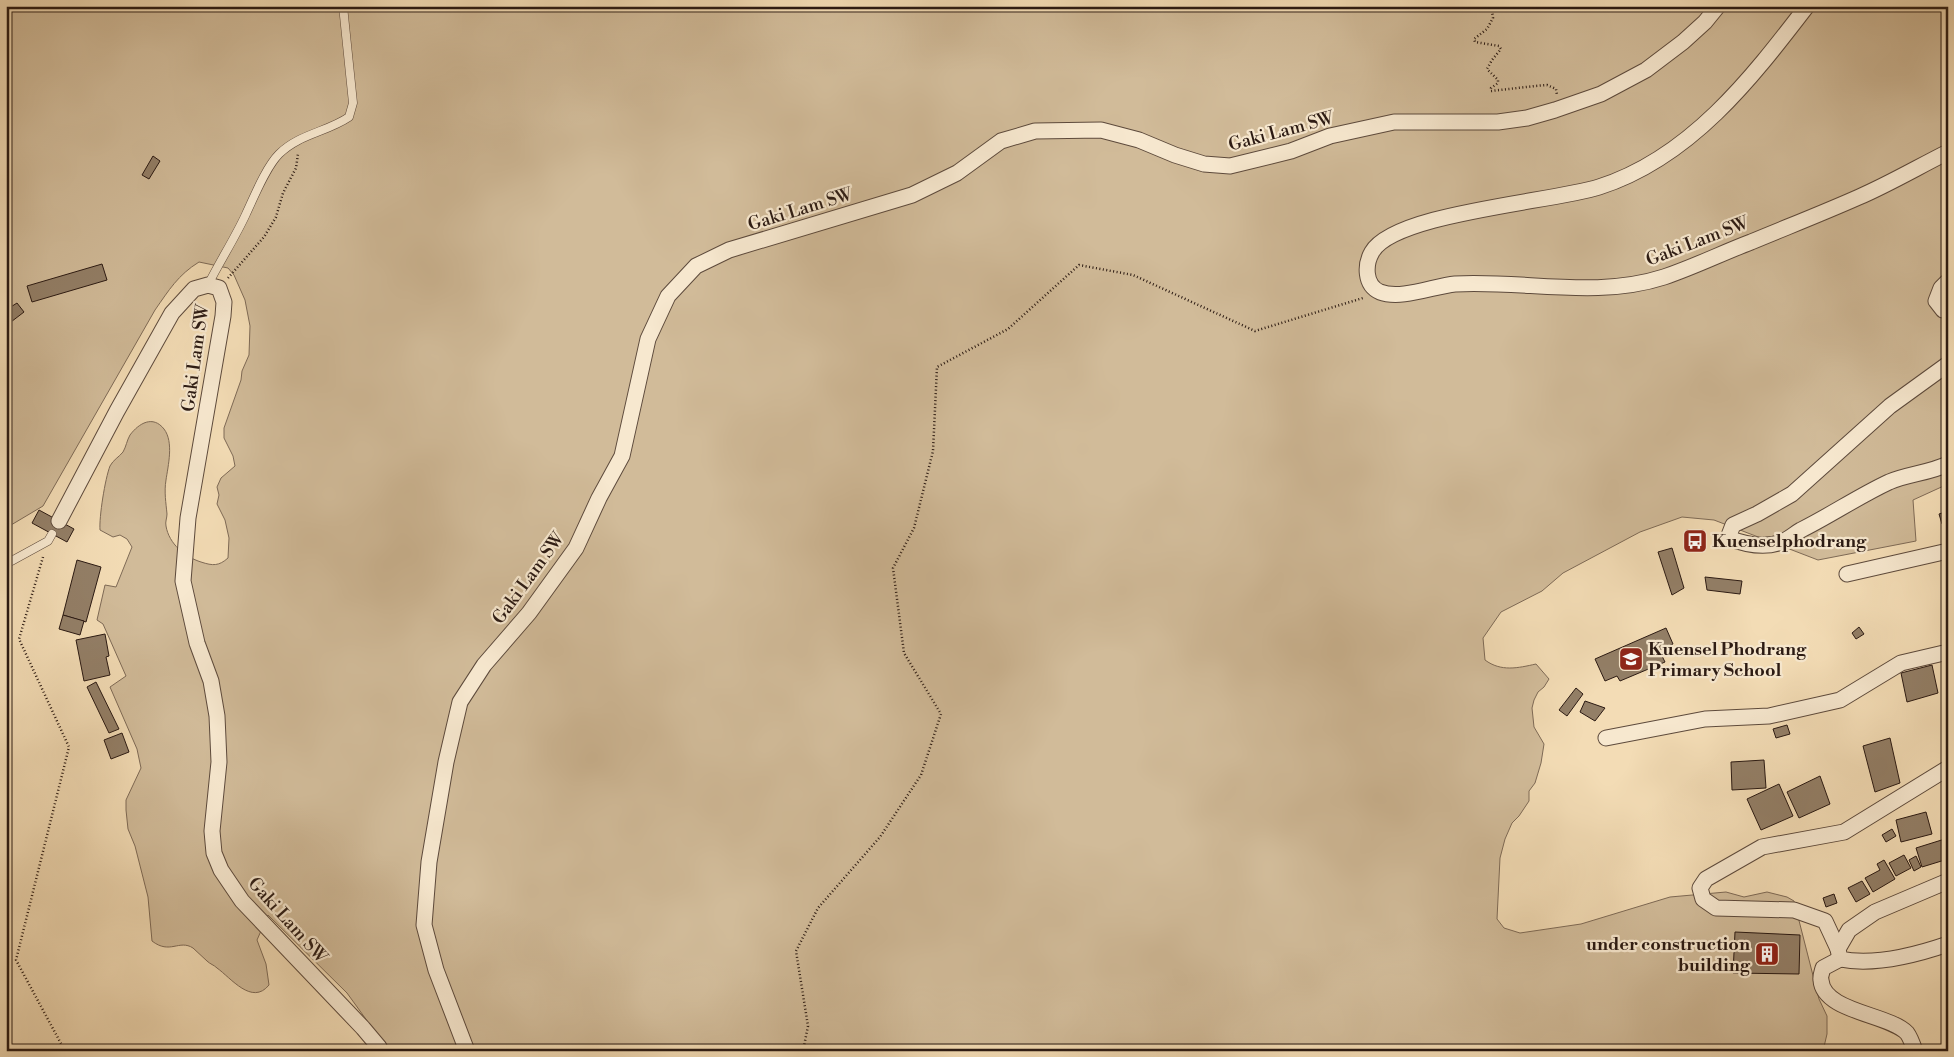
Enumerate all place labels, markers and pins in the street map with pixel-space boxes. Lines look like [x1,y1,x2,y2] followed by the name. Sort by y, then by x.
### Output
[1682,528,1708,554] bus stop icon: Kuenselphodrang
[1712,530,1867,553] place label: Kuenselphodrang
[1648,638,1807,682] place label: Kuensel Phodrang Primary School
[1618,646,1644,672] school or university icon: Kuensel Phodrang Primary School
[1586,933,1751,977] place label: under construction building
[1754,941,1780,967] building icon: under construction building

